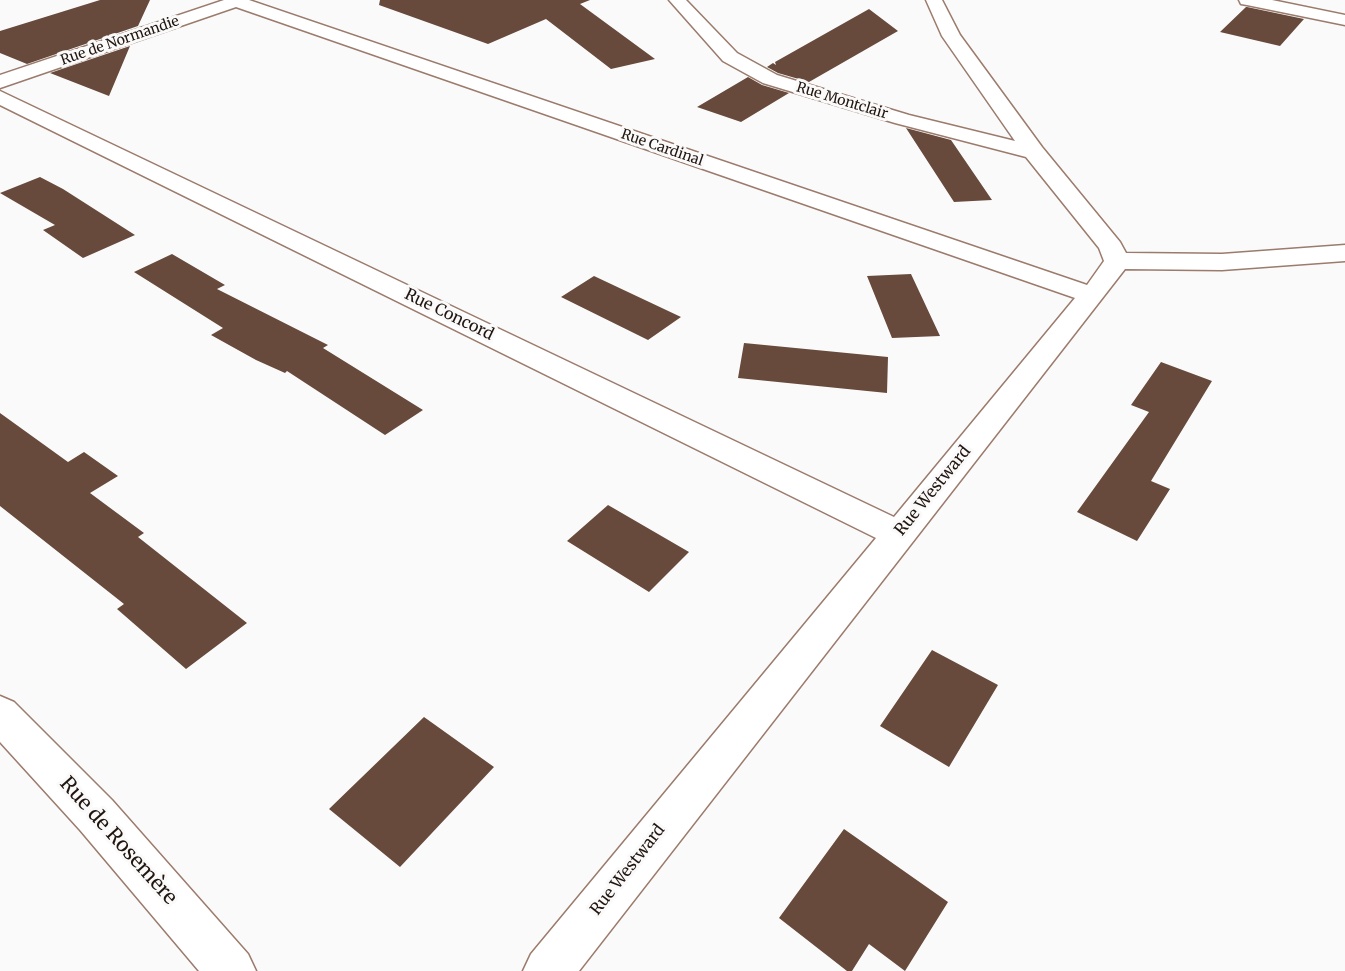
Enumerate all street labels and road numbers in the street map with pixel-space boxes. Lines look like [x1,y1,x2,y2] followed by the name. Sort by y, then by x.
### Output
[59,13,181,69] street label: Rue de Normandie
[794,79,890,123] street label: Rue Montclair
[619,126,705,170] street label: Rue Cardinal
[401,285,497,345] street label: Rue Concord
[891,442,975,540] street label: Rue Westward
[54,772,182,910] street label: Rue de Rosemère
[587,821,669,919] street label: Rue Westward

